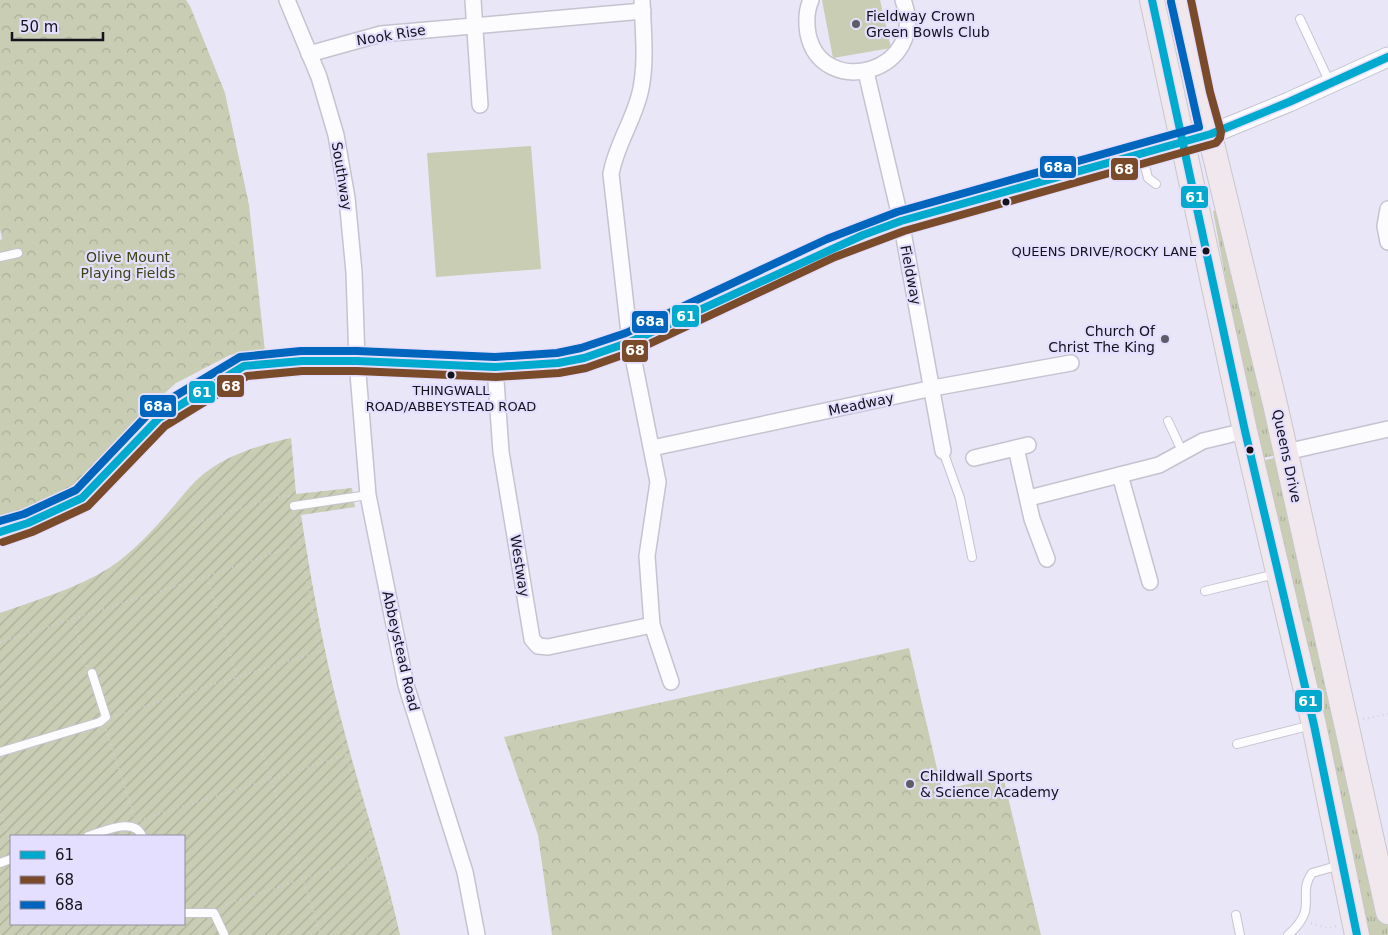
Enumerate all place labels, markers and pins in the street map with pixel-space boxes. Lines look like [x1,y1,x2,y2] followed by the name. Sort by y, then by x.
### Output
[866,8,990,40] place label: Fieldway Crown Green Bowls Club
[850,18,862,30] marker: Fieldway Crown Green Bowls Club
[1001,197,1011,207] unlabelled marker
[1012,244,1197,259] place label: QUEENS DRIVE/ROCKY LANE
[1201,246,1211,256] marker: QUEENS DRIVE/ROCKY LANE
[1048,323,1156,355] place label: Church Of Christ The King
[1159,333,1171,345] marker: Church Of Christ The King
[446,370,456,380] marker: THINGWALL ROAD/ABBEYSTEAD ROAD
[366,383,536,414] place label: THINGWALL ROAD/ABBEYSTEAD ROAD
[1245,445,1255,455] unlabelled marker
[920,768,1059,800] place label: Childwall Sports & Science Academy
[904,778,916,790] marker: Childwall Sports & Science Academy

